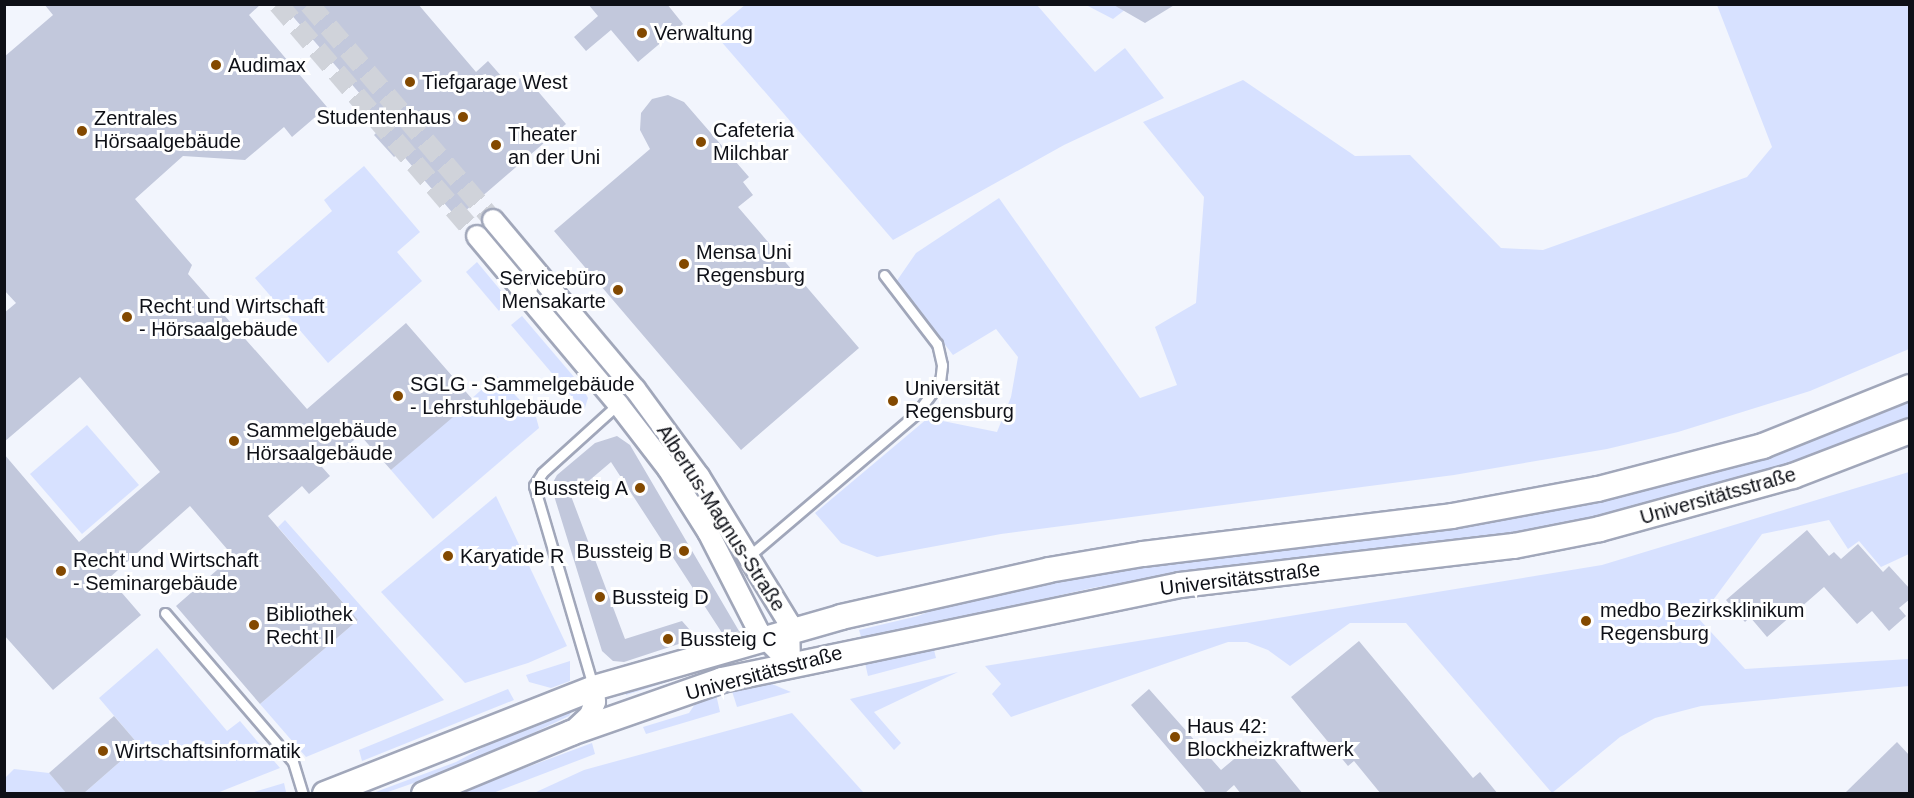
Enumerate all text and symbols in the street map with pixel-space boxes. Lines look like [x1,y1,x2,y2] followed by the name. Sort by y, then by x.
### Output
[654,21,753,45] place label: Verwaltung
[635,26,649,40] marker: Verwaltung
[228,53,306,77] place label: Audimax
[209,58,223,72] marker: Audimax
[422,70,568,94] place label: Tiefgarage West
[403,75,417,89] marker: Tiefgarage West
[316,105,451,129] place label: Studentenhaus
[94,107,241,154] place label: Zentrales Hörsaalgebäude
[456,110,470,124] marker: Studentenhaus
[713,118,794,165] place label: Cafeteria Milchbar
[508,122,600,169] place label: Theater an der Uni
[75,124,89,138] marker: Zentrales Hörsaalgebäude
[694,135,708,149] marker: Cafeteria Milchbar
[489,138,503,152] marker: Theater an der Uni
[696,240,805,287] place label: Mensa Uni Regensburg
[677,257,691,271] marker: Mensa Uni Regensburg
[499,266,606,313] place label: Servicebüro Mensakarte
[611,283,625,297] marker: Servicebüro Mensakarte
[139,294,325,341] place label: Recht und Wirtschaft - Hörsaalgebäude
[120,310,134,324] marker: Recht und Wirtschaft - Hörsaalgebäude
[410,372,635,419] place label: SGLG - Sammelgebäude - Lehrstuhlgebäude
[905,377,1014,424] place label: Universität Regensburg
[391,389,405,403] marker: SGLG - Sammelgebäude - Lehrstuhlgebäude
[886,394,900,408] marker: Universität Regensburg
[246,418,397,465] place label: Sammelgebäude Hörsaalgebäude
[652,420,790,616] street label: Albertus-Magnus-Straße
[227,434,241,448] marker: Sammelgebäude Hörsaalgebäude
[1637,462,1799,530] street label: Universitätsstraße
[532,476,628,500] place label: Bussteig A
[633,481,647,495] marker: Bussteig A
[576,539,672,563] place label: Bussteig B
[460,544,564,568] place label: Karyatide R
[677,544,691,558] marker: Bussteig B
[73,548,259,595] place label: Recht und Wirtschaft - Seminargebäude
[441,549,455,563] marker: Karyatide R
[1159,557,1321,601] street label: Universitätsstraße
[54,564,68,578] marker: Recht und Wirtschaft - Seminargebäude
[612,585,709,609] place label: Bussteig D
[593,590,607,604] marker: Bussteig D
[1600,598,1805,645] place label: medbo Bezirksklinikum Regensburg
[266,602,353,649] place label: Bibliothek Recht II
[1577,612,1595,630] marker: medbo Bezirksklinikum Regensburg
[247,618,261,632] marker: Bibliothek Recht II
[680,627,777,651] place label: Bussteig C
[661,632,675,646] marker: Bussteig C
[683,641,845,705] street label: Universitätsstraße
[1187,714,1354,761] place label: Haus 42: Blockheizkraftwerk
[1168,730,1182,744] marker: Haus 42: Blockheizkraftwerk
[115,739,301,763] place label: Wirtschaftsinformatik
[96,744,110,758] marker: Wirtschaftsinformatik

